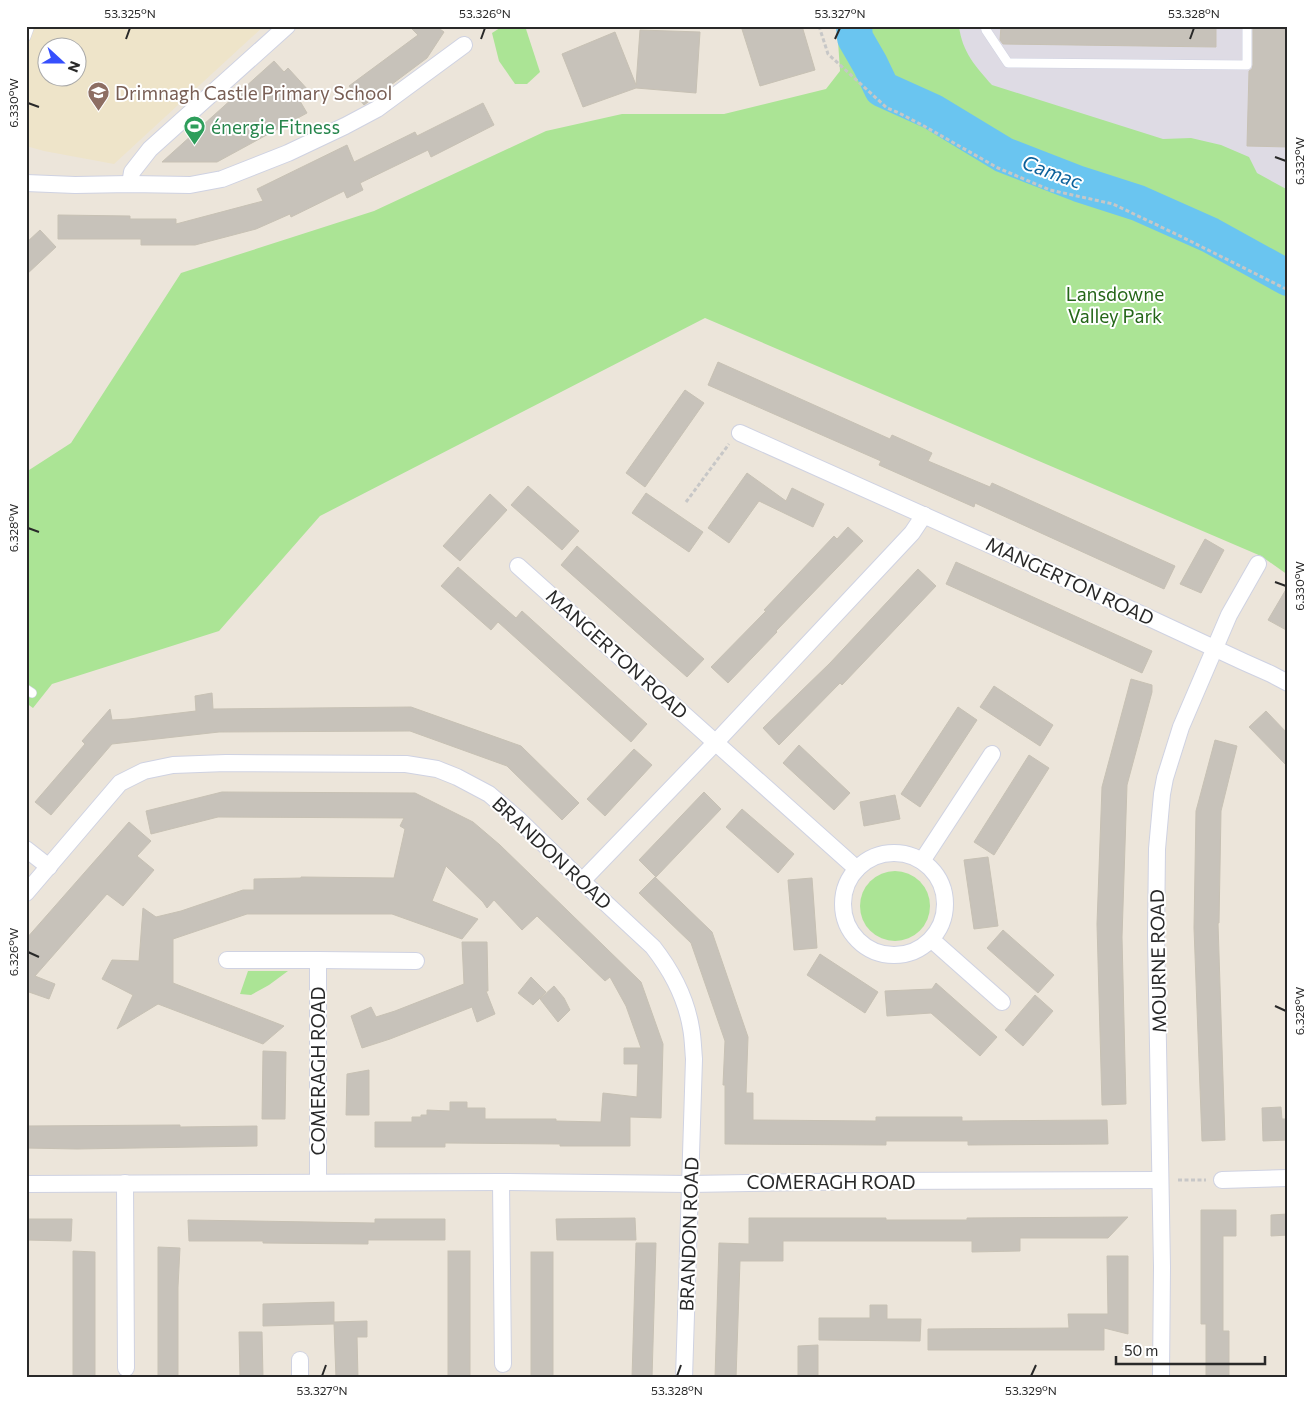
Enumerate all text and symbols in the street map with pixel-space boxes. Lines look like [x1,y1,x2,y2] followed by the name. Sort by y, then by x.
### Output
[104,6,156,20] text: 53.325°N
[459,6,511,20] text: 53.326°N
[815,6,865,20] text: 53.327°N
[1168,6,1220,20] text: 53.328°N
[38,38,88,88] north arrow
[65,59,84,75] text: N
[6,78,20,128] text: 6.330°W
[87,81,111,112] school or university icon: Drimnagh Castle Primary School
[115,81,392,104] place label: Drimnagh Castle Primary School
[183,115,207,146] sports icon: énergie Fitness
[211,115,340,138] place label: énergie Fitness
[1292,137,1306,185] text: 6.332°W
[1019,149,1086,193] water label: Camac
[1066,282,1164,327] park label: Lansdowne Valley Park
[6,504,20,552] text: 6.328°W
[983,532,1158,630] street label: MANGERTON ROAD
[1292,561,1306,611] text: 6.330°W
[542,584,693,723] street label: MANGERTON ROAD
[488,792,617,914] street label: BRANDON ROAD
[1145,889,1170,1033] street label: MOURNE ROAD
[6,928,20,976] text: 6.326°W
[306,986,329,1156] street label: COMERAGH ROAD
[1292,987,1306,1035] text: 6.328°W
[674,1156,703,1312] street label: BRANDON ROAD
[746,1170,916,1193] street label: COMERAGH ROAD
[1116,1334,1265,1366] scale bar
[1124,1341,1158,1359] text: 50 m
[297,1383,347,1397] text: 53.327°N
[651,1383,703,1397] text: 53.328°N
[1005,1383,1057,1397] text: 53.329°N

